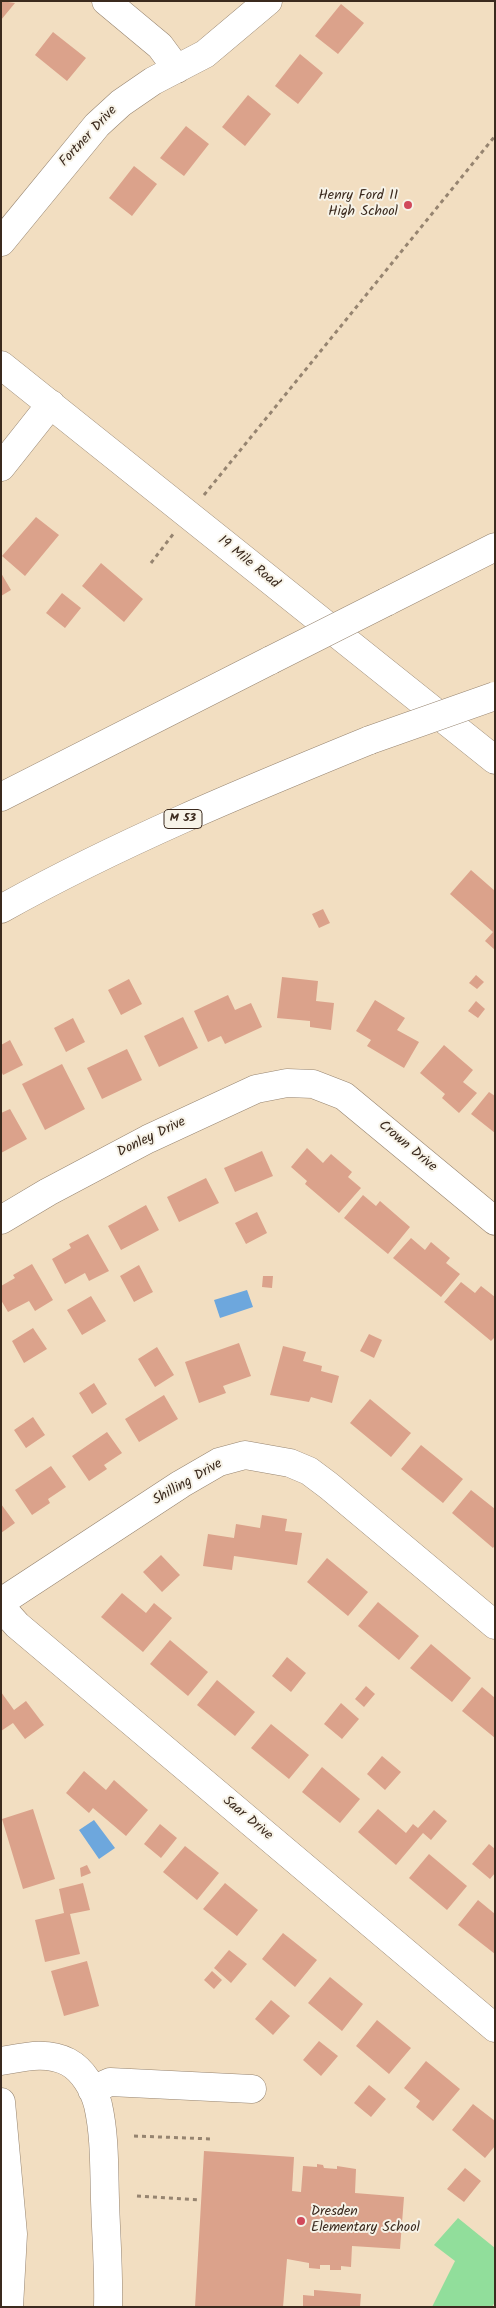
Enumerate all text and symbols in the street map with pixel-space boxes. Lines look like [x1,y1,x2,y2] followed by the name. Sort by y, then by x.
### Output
[57,103,121,171] street label: Fortner Drive
[318,189,398,222] place label: Henry Ford II High School
[402,199,414,211] marker: Henry Ford II High School
[214,533,282,593] street label: 19 Mile Road
[164,810,202,829] road number: M 53
[115,1114,189,1162] street label: Donley Drive
[374,1118,440,1176] street label: Crown Drive
[150,1456,226,1510] street label: Shilling Drive
[219,1793,275,1845] street label: Saar Drive
[311,2205,420,2238] place label: Dresden Elementary School
[295,2215,307,2227] marker: Dresden Elementary School

